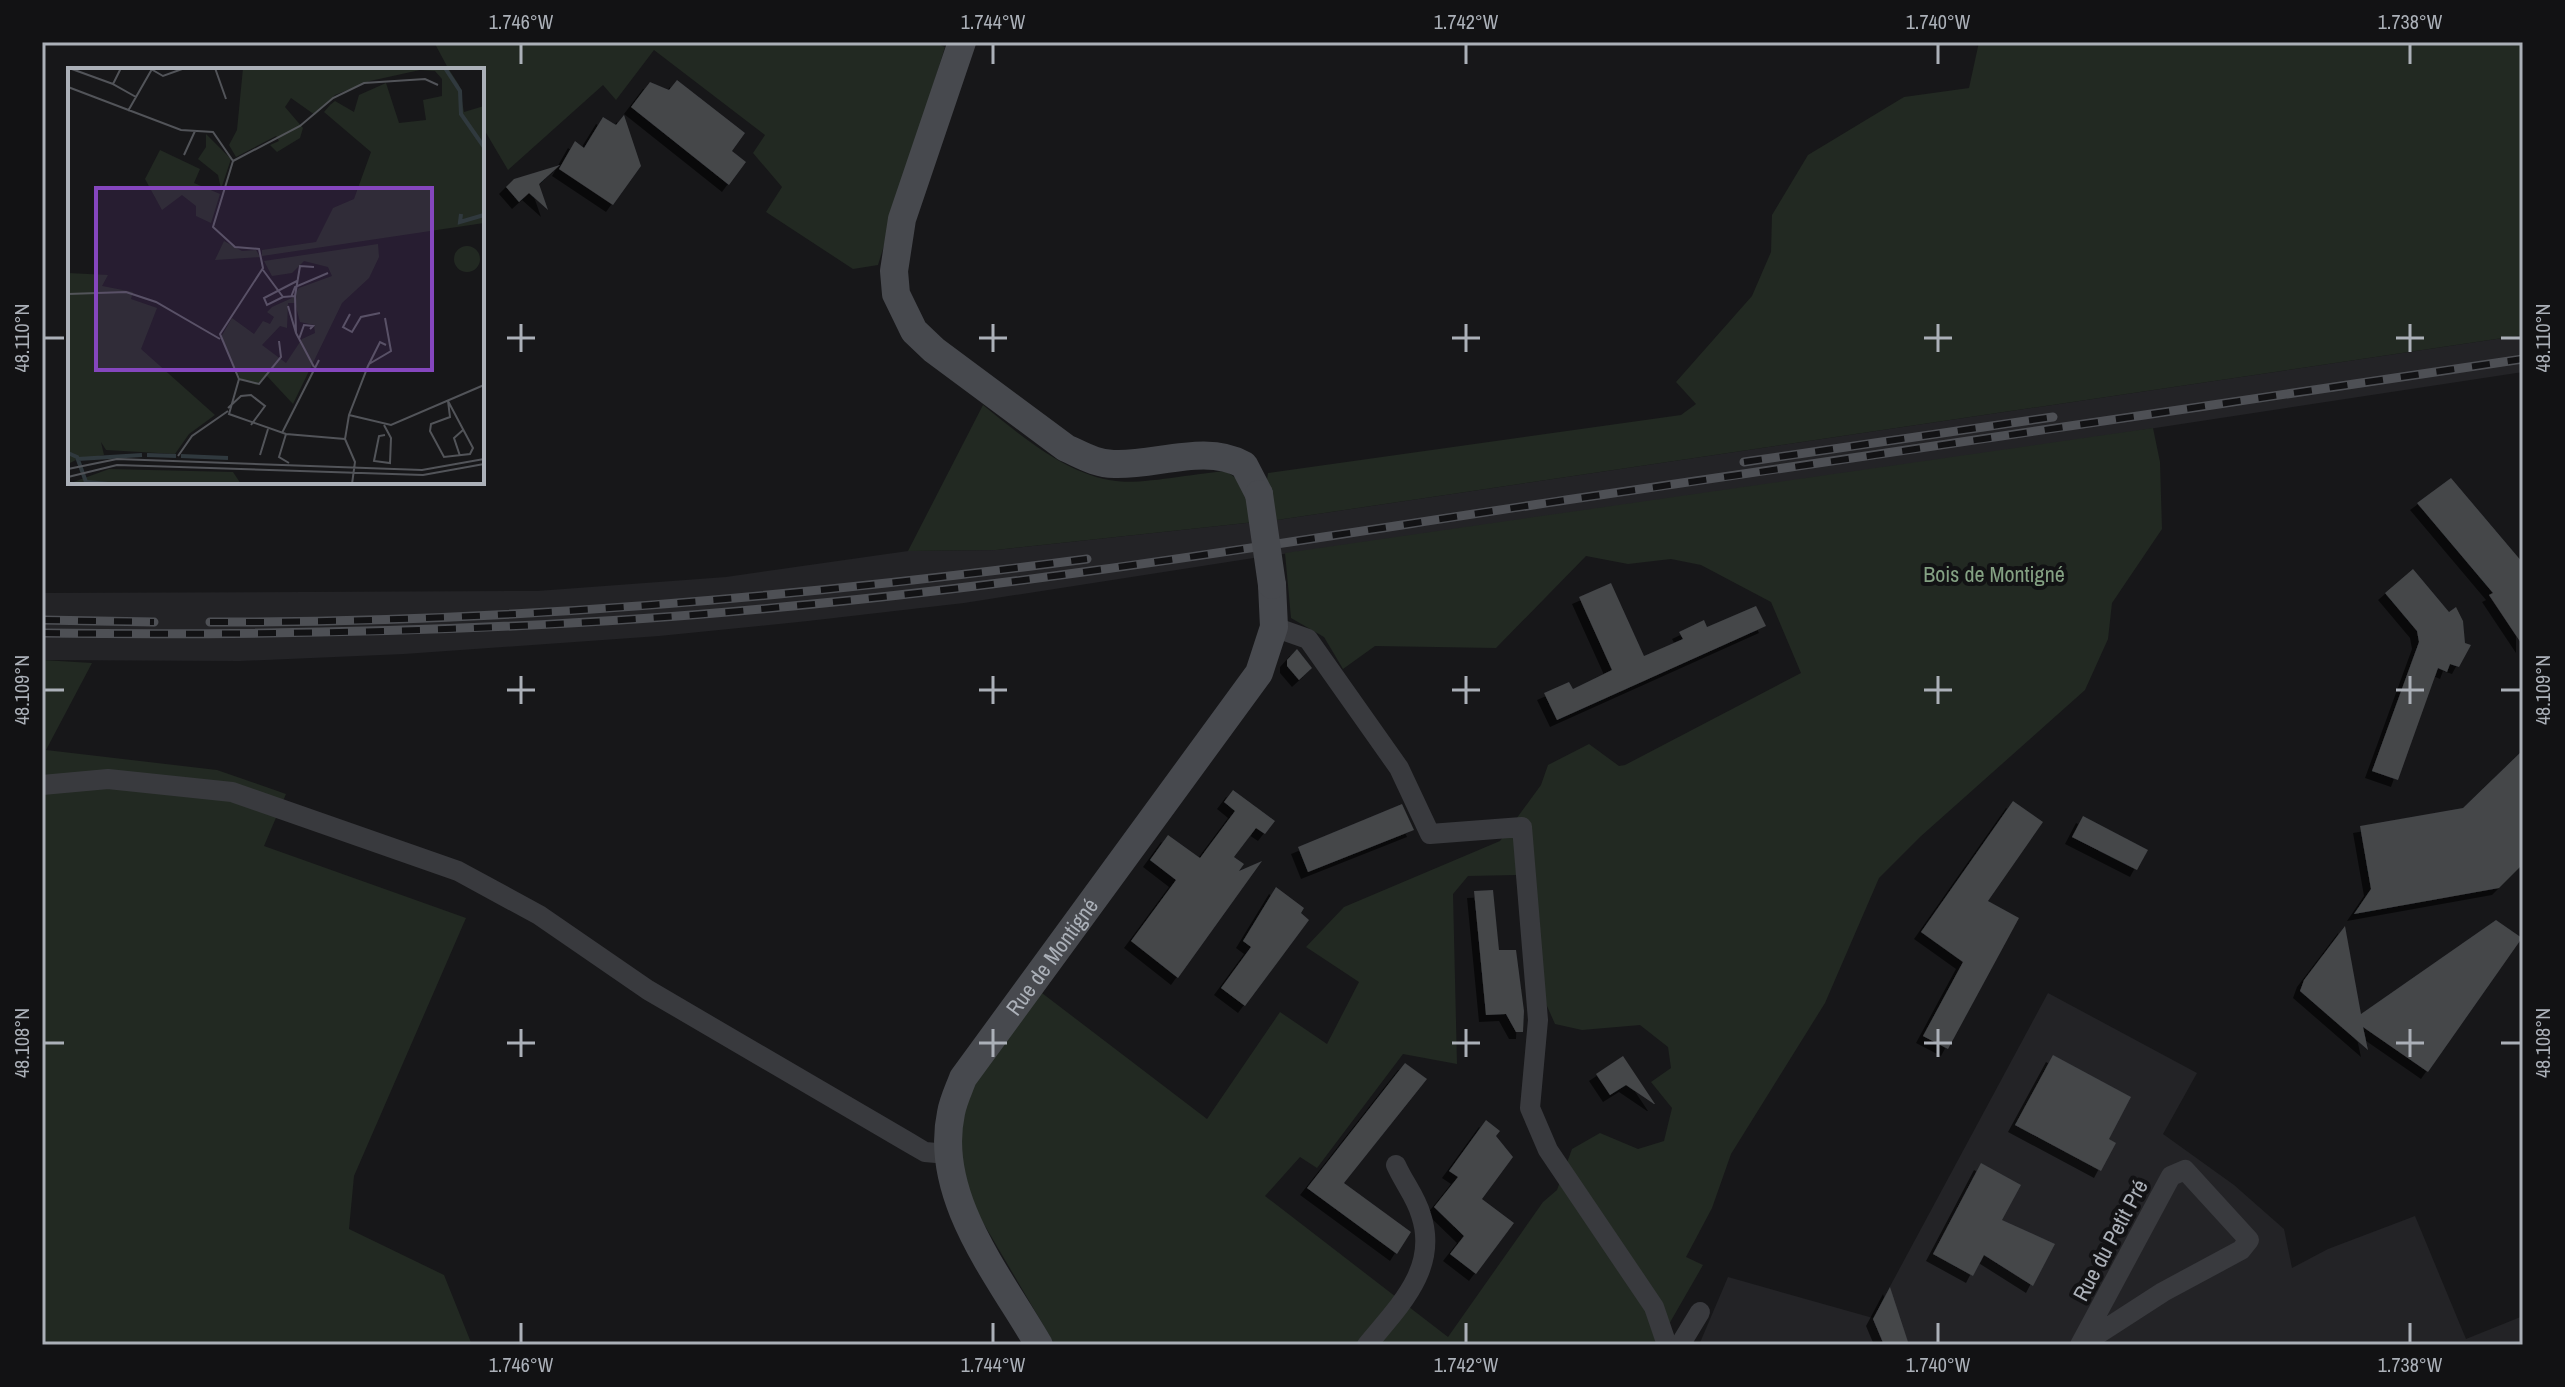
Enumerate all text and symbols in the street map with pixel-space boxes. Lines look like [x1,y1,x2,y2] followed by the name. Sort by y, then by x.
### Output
[489,8,554,35] text: 1.746°W
[961,8,1026,35] text: 1.744°W
[1434,8,1499,35] text: 1.742°W
[1906,8,1971,35] text: 1.740°W
[2378,8,2443,35] text: 1.738°W
[68,68,484,484] inset map
[8,304,35,372] text: 48.110°N
[2529,304,2556,372] text: 48.110°N
[1923,559,2065,589] park label: Bois de Montigné
[8,655,35,725] text: 48.109°N
[2529,655,2556,725] text: 48.109°N
[999,892,1105,1021] street label: Rue de Montigné
[8,1008,35,1078] text: 48.108°N
[2529,1008,2556,1078] text: 48.108°N
[2065,1174,2155,1306] street label: Rue du Petit Pré
[489,1351,554,1378] text: 1.746°W
[961,1351,1026,1378] text: 1.744°W
[1434,1351,1499,1378] text: 1.742°W
[1906,1351,1971,1378] text: 1.740°W
[2378,1351,2443,1378] text: 1.738°W

